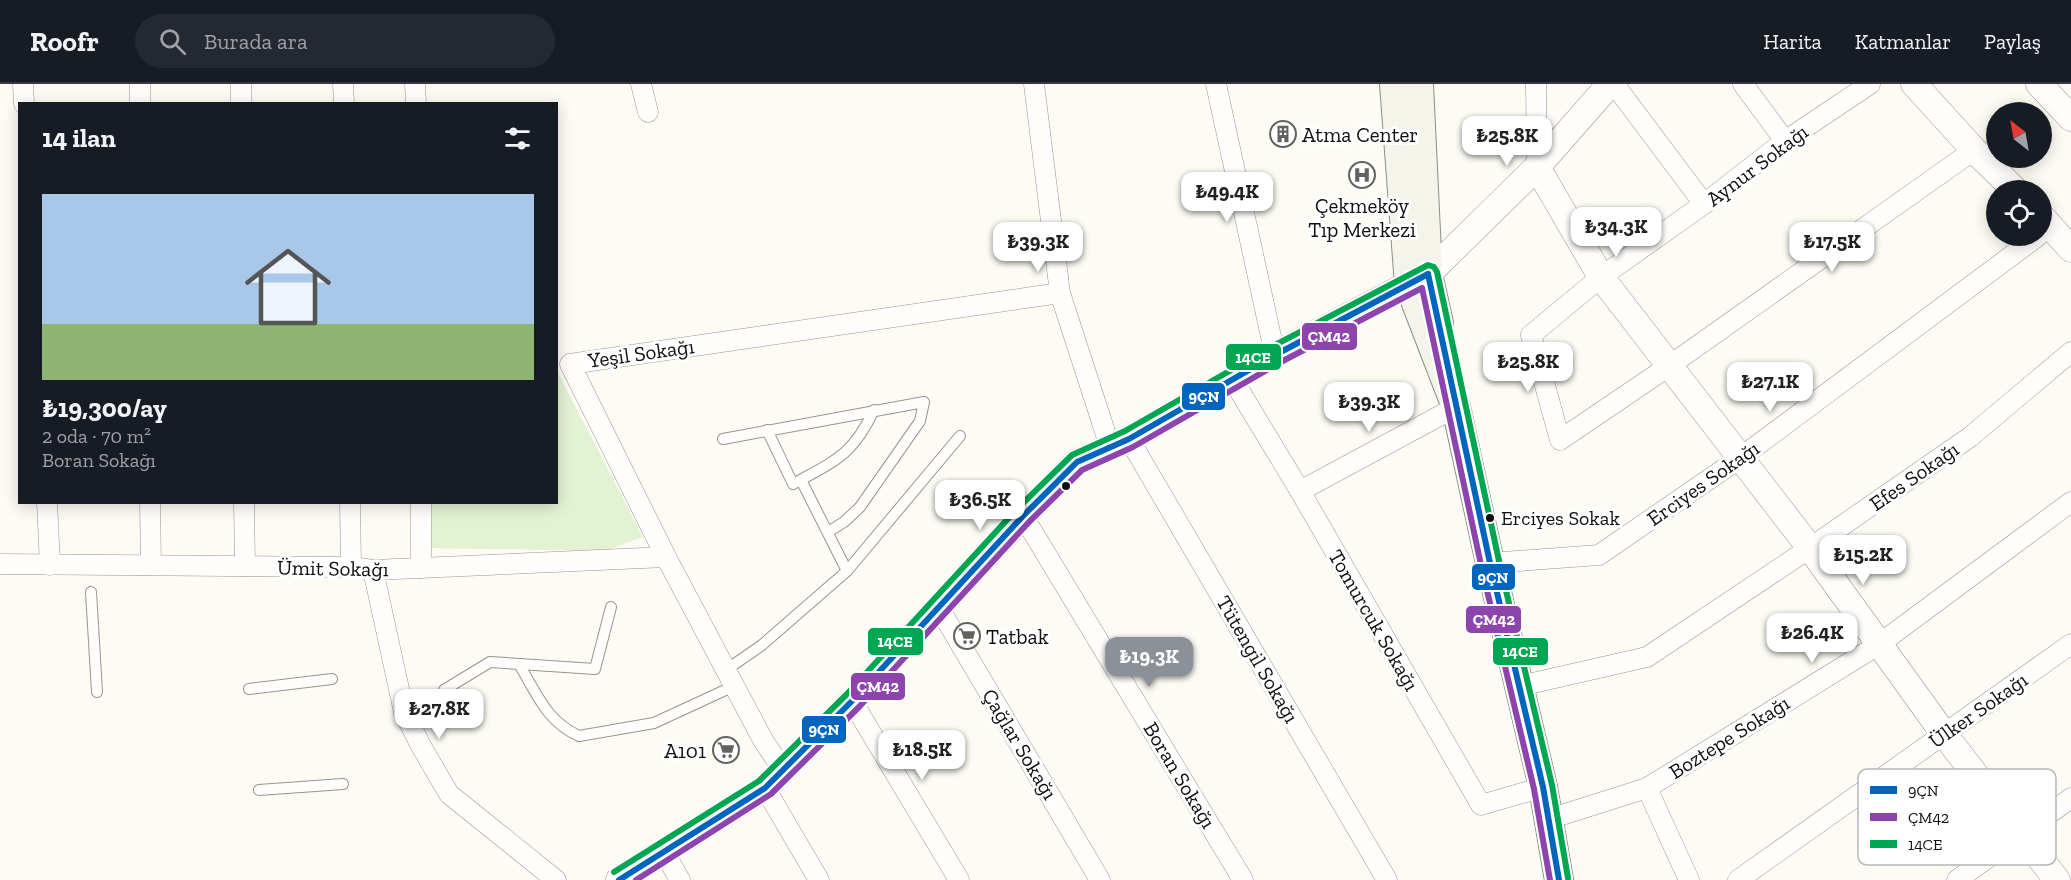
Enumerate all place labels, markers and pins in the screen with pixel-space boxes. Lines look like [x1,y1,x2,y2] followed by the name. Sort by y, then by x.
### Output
[1458,116,1556,167] pin: ₺25.8K
[1268,119,1298,149] building icon: Atma Center
[1302,122,1418,147] place label: Atma Center
[1347,160,1377,190] hospital icon: Çekmeköy Tıp Merkezi
[1178,172,1276,223] pin: ₺49.4K
[1308,193,1416,242] place label: Çekmeköy Tıp Merkezi
[1567,207,1665,258] pin: ₺34.3K
[989,222,1087,273] pin: ₺39.3K
[1783,222,1881,273] pin: ₺17.5K
[1479,342,1577,393] pin: ₺25.8K
[1721,362,1819,413] pin: ₺27.1K
[1320,382,1418,433] pin: ₺39.3K
[931,480,1029,531] pin: ₺36.5K
[1060,480,1072,492] unlabelled marker
[1501,506,1620,530] place label: Erciyes Sokak
[1484,512,1496,524] marker: Erciyes Sokak
[1814,535,1912,586] pin: ₺15.2K
[1763,613,1861,664] pin: ₺26.4K
[952,621,982,651] supermarket icon: Tatbak
[986,624,1049,649] place label: Tatbak
[1100,637,1198,688] pin: ₺19.3K
[390,689,488,740] pin: ₺27.8K
[873,730,971,781] pin: ₺18.5K
[711,735,741,765] supermarket icon: A101
[664,738,706,763] place label: A101

